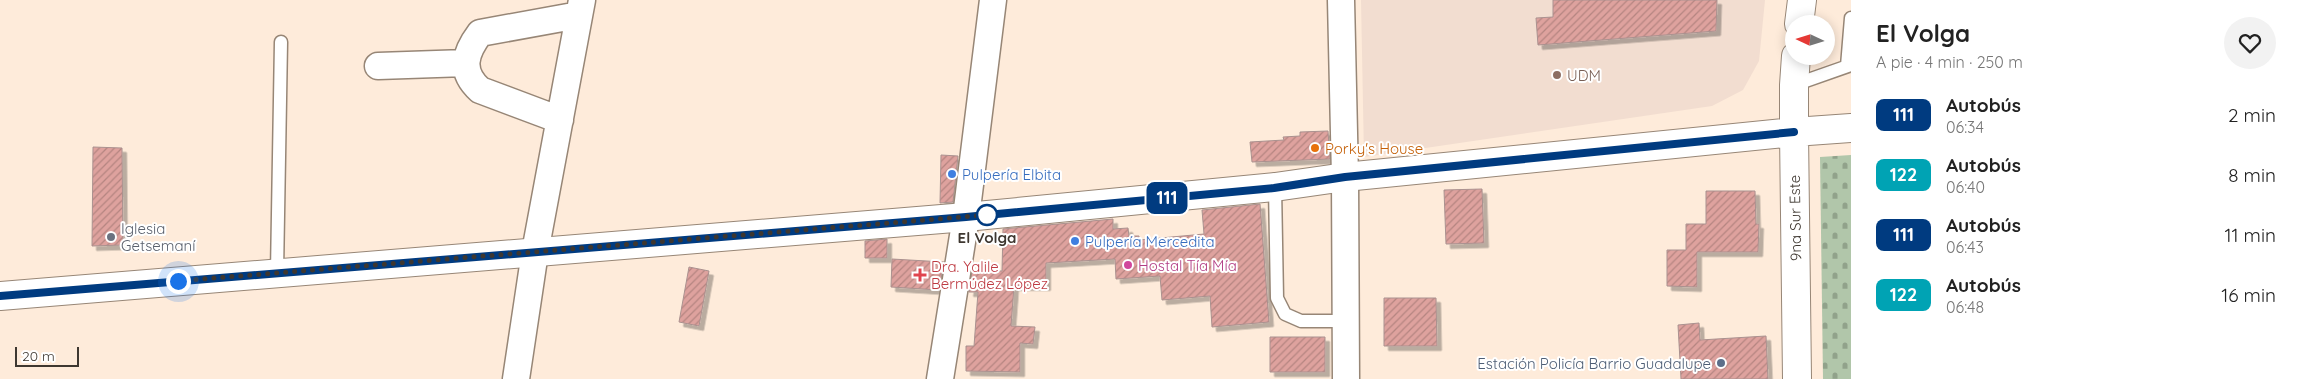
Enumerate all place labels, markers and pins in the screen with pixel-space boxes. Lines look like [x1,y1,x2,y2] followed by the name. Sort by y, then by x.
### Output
[1567,66,1601,85] place label: UDM
[1551,69,1563,81] marker: UDM
[1325,139,1423,158] place label: Porky's House
[1309,142,1321,154] marker: Porky's House
[962,165,1061,184] place label: Pulpería Elbita
[946,168,958,180] marker: Pulpería Elbita
[976,204,998,226] marker: El Volga
[121,219,196,255] place label: Iglesia Getsemaní
[958,228,1016,247] place label: El Volga
[105,231,117,243] marker: Iglesia Getsemaní
[1085,232,1215,251] place label: Pulpería Mercedita
[1069,235,1081,247] marker: Pulpería Mercedita
[1138,256,1237,275] place label: Hostal Tía Mía
[931,257,1048,293] place label: Dra. Yalile Bermúdez López
[1122,259,1134,271] marker: Hostal Tía Mía
[913,268,927,282] marker: Dra. Yalile Bermúdez López
[1477,354,1711,373] place label: Estación Policía Barrio Guadalupe
[1715,357,1727,369] marker: Estación Policía Barrio Guadalupe

